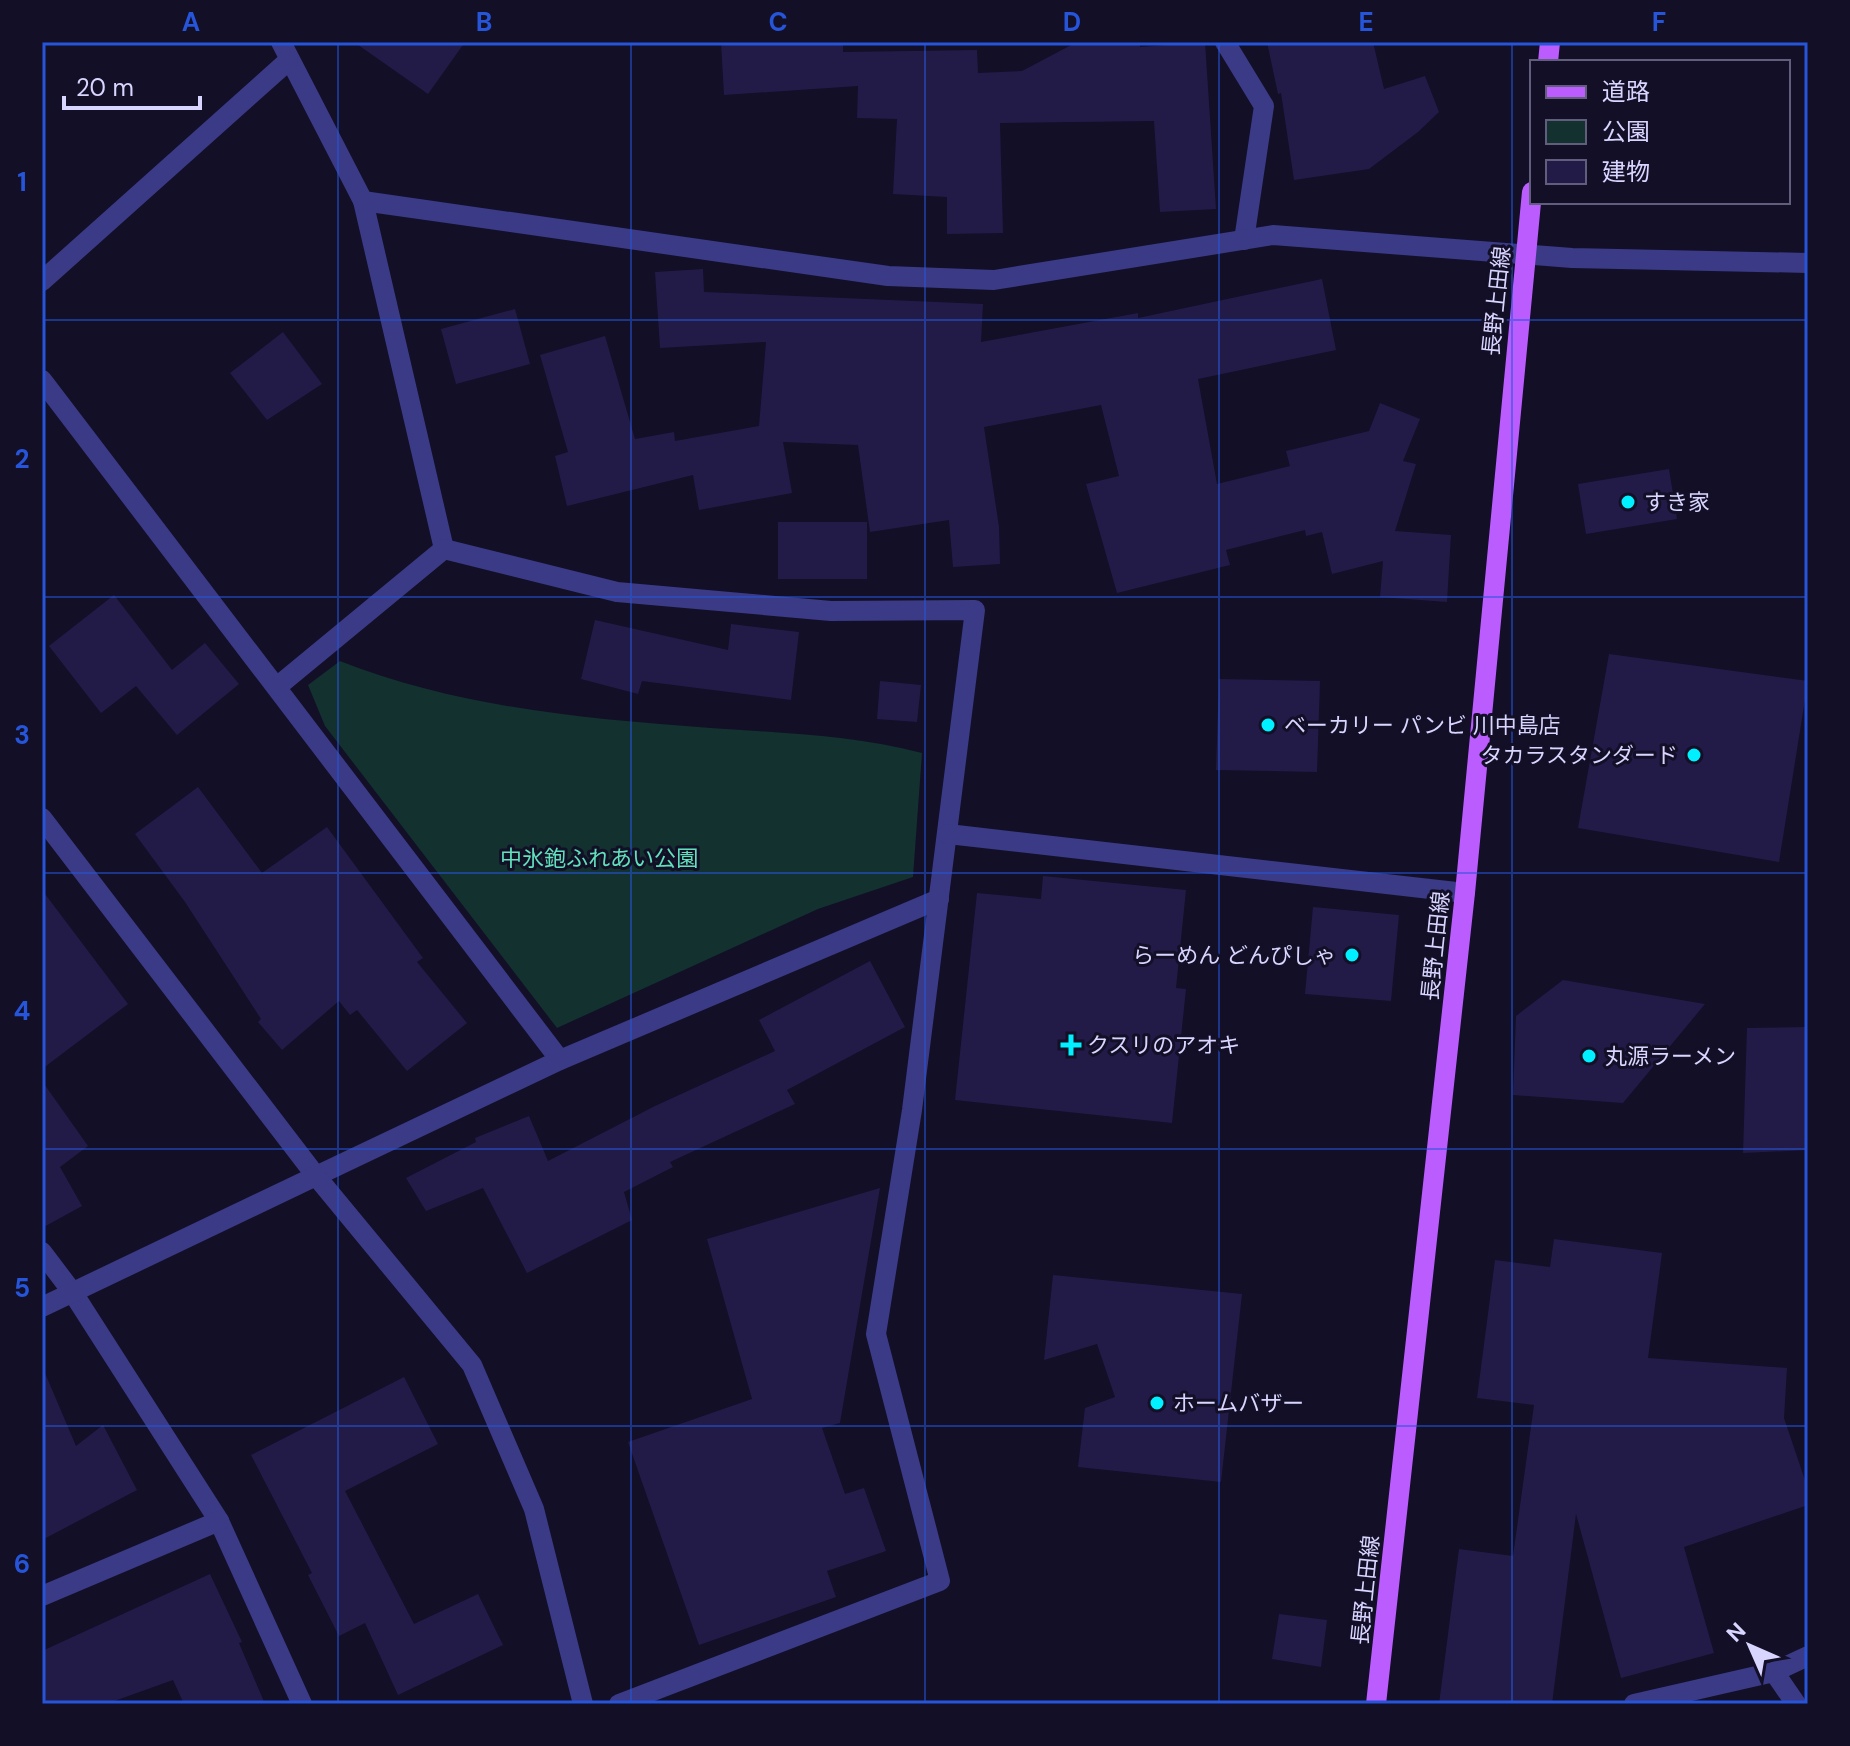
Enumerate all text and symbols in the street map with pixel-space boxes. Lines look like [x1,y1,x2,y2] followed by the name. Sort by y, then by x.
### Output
[182,5,200,39] text: A
[476,5,492,39] text: B
[768,5,788,39] text: C
[1063,5,1081,39] text: D
[1358,5,1374,39] text: E
[1652,5,1666,39] text: F
[64,60,200,110] scale bar
[1530,60,1790,204] legend
[76,72,134,103] text: 20 m
[1602,76,1650,107] text: 道路
[1602,116,1650,147] text: 公園
[1602,156,1650,187] text: 建物
[17,165,27,199] text: 1
[1476,245,1517,357] street label: 長野上田線
[14,442,30,476] text: 2
[1644,488,1710,517] place label: すき家
[1619,493,1637,511] marker: すき家
[1284,711,1561,740] place label: ベーカリー パンビ 川中島店
[1259,716,1277,734] marker: ベーカリー パンビ 川中島店
[14,718,30,752] text: 3
[1480,741,1678,770] place label: タカラスタンダード
[1685,746,1703,764] marker: タカラスタンダード
[500,844,698,873] park label: 中氷鉋ふれあい公園
[1415,890,1456,1002] street label: 長野上田線
[1132,941,1336,970] place label: らーめん どんぴしゃ
[1343,946,1361,964] marker: らーめん どんぴしゃ
[14,994,30,1028] text: 4
[1087,1031,1240,1060] place label: クスリのアオキ
[1062,1036,1080,1054] marker: クスリのアオキ
[1605,1042,1736,1071] place label: 丸源ラーメン
[1580,1047,1598,1065] marker: 丸源ラーメン
[14,1271,30,1305] text: 5
[1173,1389,1304,1418] place label: ホームバザー
[1148,1394,1166,1412] marker: ホームバザー
[1345,1534,1386,1646] street label: 長野上田線
[14,1547,30,1581] text: 6
[1710,1606,1790,1686] north arrow
[1720,1616,1752,1648] text: N

